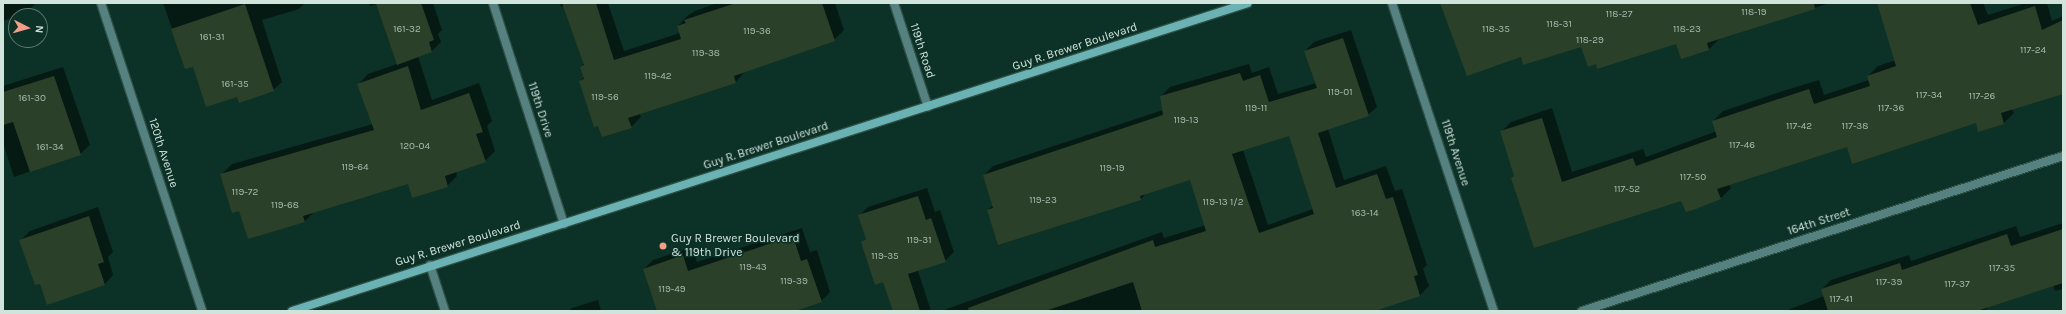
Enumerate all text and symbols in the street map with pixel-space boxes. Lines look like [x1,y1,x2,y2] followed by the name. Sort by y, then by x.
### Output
[1741,7,1767,19] house number: 118-19
[8,8,48,48] north arrow
[1606,9,1632,21] house number: 118-27
[1546,19,1572,31] house number: 118-31
[1011,20,1139,74] street label: Guy R. Brewer Boulevard
[906,22,938,80] street label: 119th Road
[393,24,421,36] house number: 161-32
[1482,24,1510,36] house number: 118-35
[1673,24,1701,36] house number: 118-23
[33,25,46,34] text: N
[743,26,771,38] house number: 119-36
[199,32,225,44] house number: 161-31
[1576,35,1604,47] house number: 118-29
[2020,45,2046,57] house number: 117-24
[692,48,720,60] house number: 119-38
[644,71,672,83] house number: 119-42
[221,79,249,91] house number: 161-35
[524,80,556,140] street label: 119th Drive
[1327,87,1353,99] house number: 119-01
[1916,90,1942,102] house number: 117-34
[1969,91,1995,103] house number: 117-26
[591,92,619,104] house number: 119-56
[18,93,46,105] house number: 161-30
[1245,103,1267,115] house number: 119-11
[1878,103,1904,115] house number: 117-36
[1173,115,1199,127] house number: 119-13
[145,116,181,190] street label: 120th Avenue
[1437,118,1473,188] street label: 119th Avenue
[702,119,830,173] street label: Guy R. Brewer Boulevard
[1786,121,1812,133] house number: 117-42
[1842,121,1868,133] house number: 117-38
[1729,140,1755,152] house number: 117-46
[400,141,430,153] house number: 120-04
[36,142,64,154] house number: 161-34
[341,162,369,174] house number: 119-64
[1100,163,1124,175] house number: 119-19
[1680,172,1706,184] house number: 117-50
[1614,184,1640,196] house number: 117-52
[232,187,258,199] house number: 119-72
[1029,195,1057,207] house number: 119-23
[1203,197,1243,209] house number: 119-13 1/2
[271,200,299,212] house number: 119-68
[1786,205,1852,239] street label: 164th Street
[1351,208,1379,220] house number: 163-14
[393,218,523,270] street label: Guy R. Brewer Boulevard
[671,232,800,260] place label: Guy R Brewer Boulevard & 119th Drive
[906,235,932,247] house number: 119-31
[658,241,668,251] marker: Guy R Brewer Boulevard & 119th Drive
[871,251,899,263] house number: 119-35
[739,262,767,274] house number: 119-43
[1989,263,2015,275] house number: 117-35
[780,276,808,288] house number: 119-39
[1876,277,1902,289] house number: 117-39
[1944,279,1970,291] house number: 117-37
[658,284,686,296] house number: 119-49
[1829,294,1853,306] house number: 117-41

